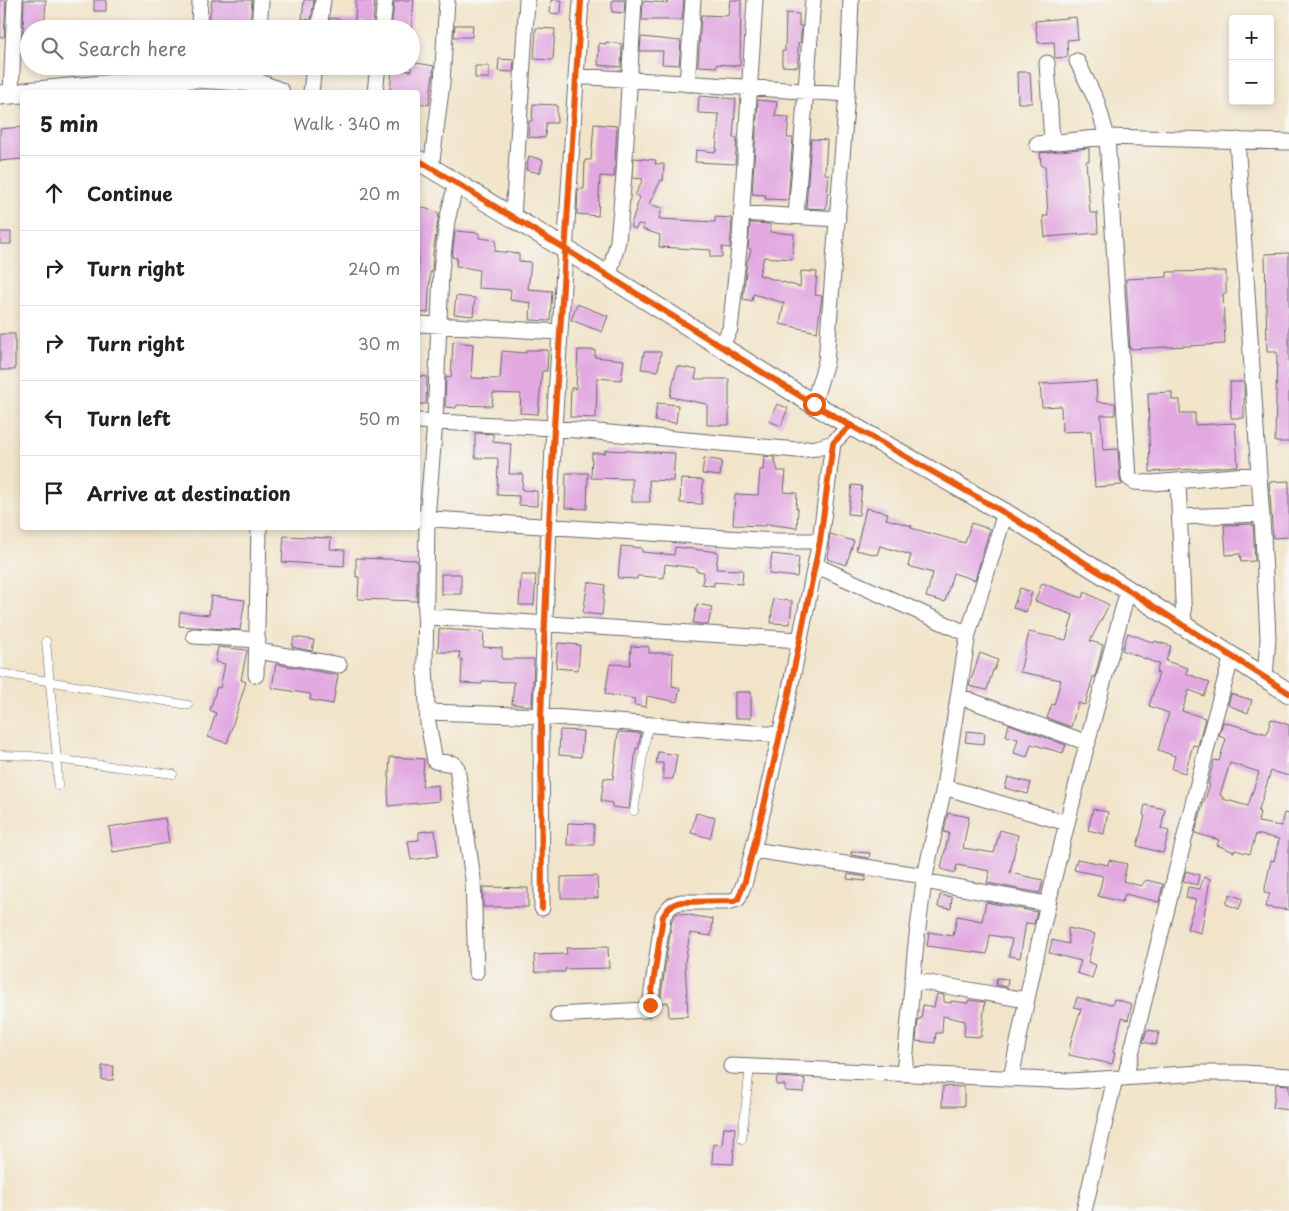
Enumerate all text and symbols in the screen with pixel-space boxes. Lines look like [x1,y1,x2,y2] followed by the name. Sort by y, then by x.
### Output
[1229,15,1274,105] map controls
[1229,15,1274,60] button: +
[20,20,420,75] search box
[38,34,66,62] icon: search
[78,34,187,62] text: Search here
[1229,60,1274,105] button: −
[40,107,98,139] text: 5 min
[293,111,400,135] text: Walk · 340 m
[40,179,68,207] icon: ahead
[87,179,173,207] text: Continue
[359,181,400,205] text: 20 m
[40,254,68,282] icon: right
[87,254,185,282] text: Turn right
[348,256,400,280] text: 240 m
[40,329,68,357] icon: right
[87,329,185,357] text: Turn right
[358,331,400,355] text: 30 m
[803,393,826,416] route start
[40,404,68,432] icon: left
[87,404,171,432] text: Turn left
[359,406,400,430] text: 50 m
[40,479,68,507] icon: arrive
[87,479,291,507] text: Arrive at destination
[639,994,662,1017] route end

